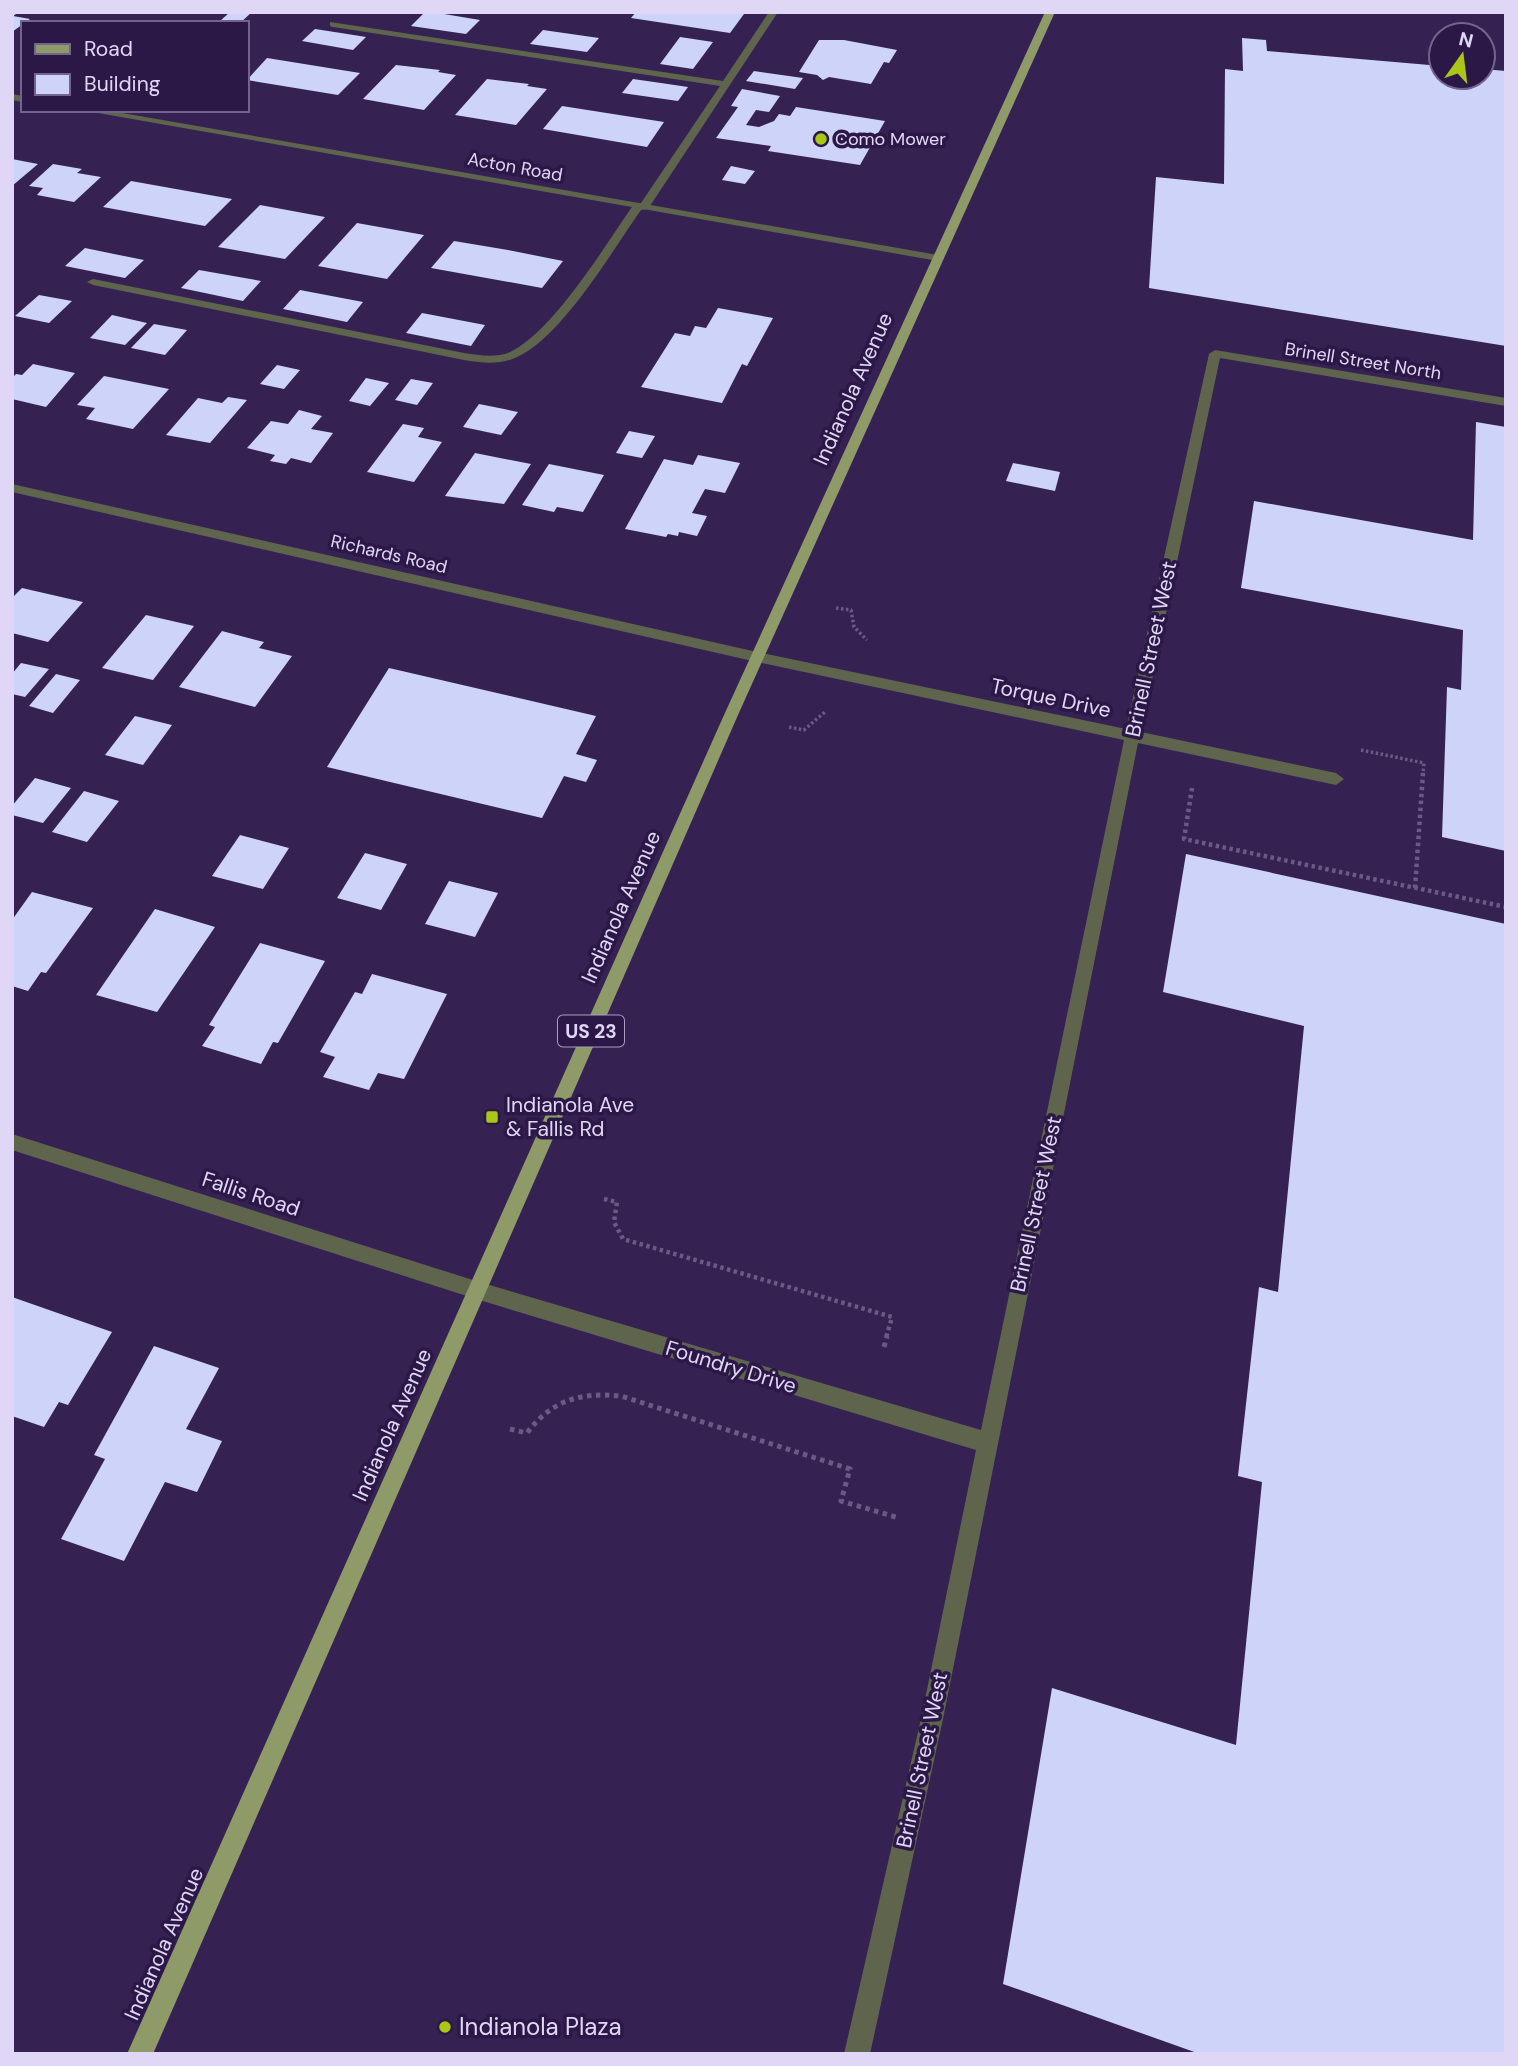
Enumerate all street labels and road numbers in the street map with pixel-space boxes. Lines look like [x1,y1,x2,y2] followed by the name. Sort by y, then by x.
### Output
[466,147,564,187] street label: Acton Road
[807,308,899,470] street label: Indianola Avenue
[1283,337,1443,385] street label: Brinell Street North
[328,529,450,579] street label: Richards Road
[1119,559,1183,739] street label: Brinell Street West
[988,672,1114,724] street label: Torque Drive
[575,826,667,988] street label: Indianola Avenue
[558,1015,624,1046] road number: US 23
[1004,1114,1068,1294] street label: Brinell Street West
[198,1165,304,1223] street label: Fallis Road
[662,1334,800,1400] street label: Foundry Drive
[346,1344,438,1506] street label: Indianola Avenue
[890,1670,954,1850] street label: Brinell Street West
[118,1863,210,2025] street label: Indianola Avenue

